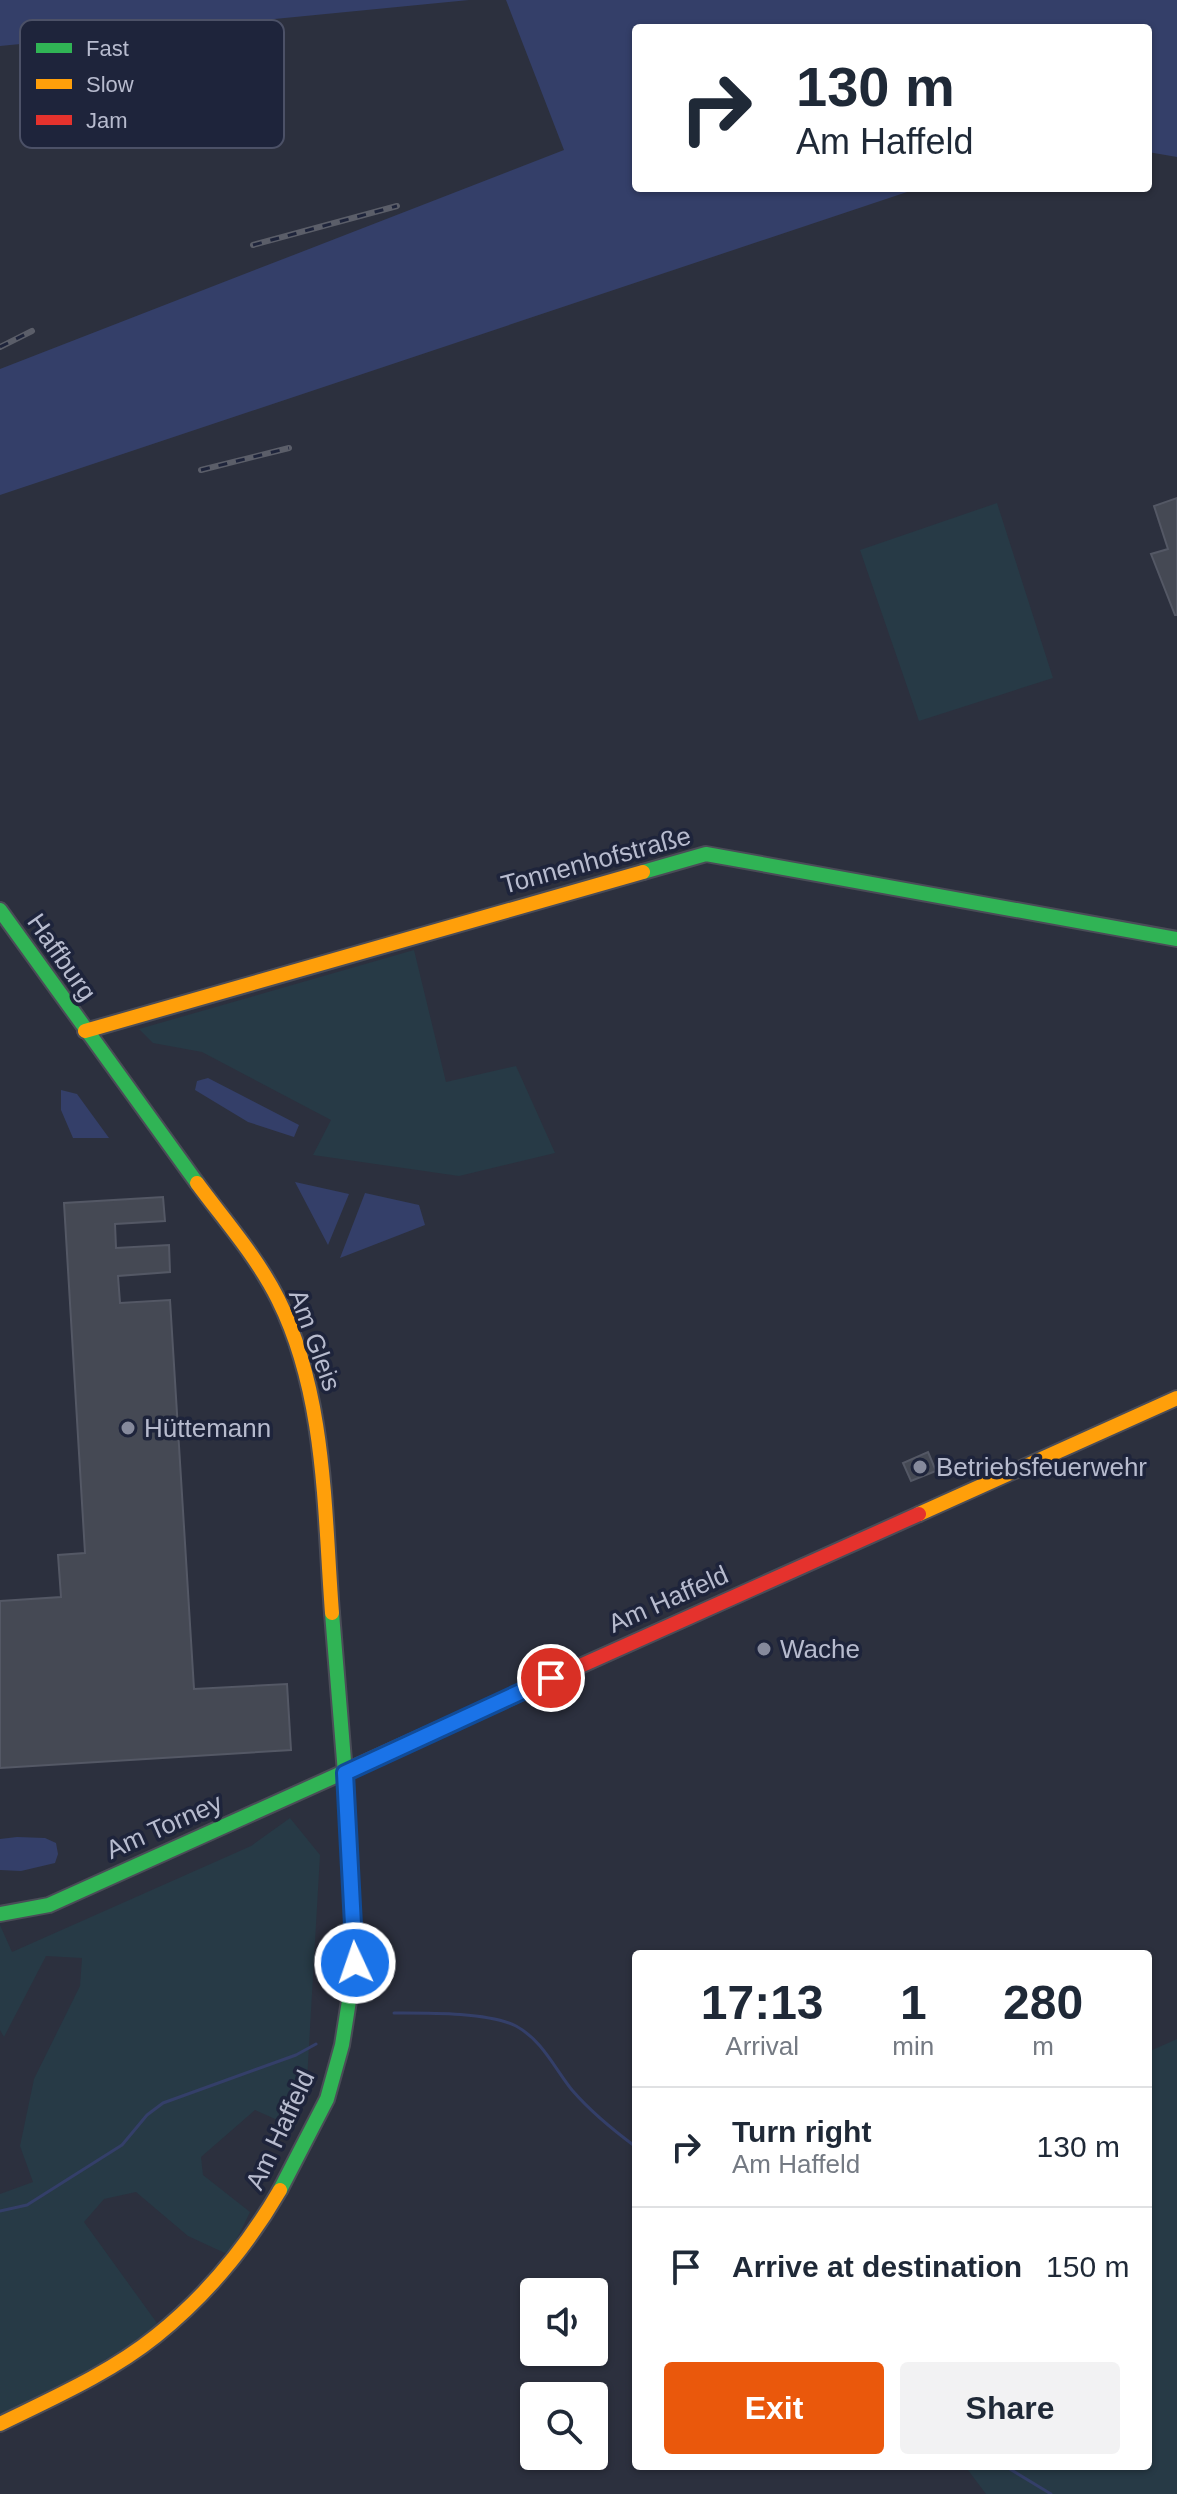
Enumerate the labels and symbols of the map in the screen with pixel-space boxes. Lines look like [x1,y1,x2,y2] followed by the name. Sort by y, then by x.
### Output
[20,20,284,148] legend
[86,36,129,61] text: Fast
[86,72,134,97] text: Slow
[86,108,128,133] text: Jam
[498,820,694,900] street label: Tonnenhofstraße
[21,908,103,1006] street label: Haffburg
[283,1285,347,1395] street label: Am Gleis
[144,1413,271,1443] place label: Hüttemann
[119,1419,137,1437] marker: Hüttemann
[936,1452,1147,1482] place label: Betriebsfeuerwehr
[911,1458,929,1476] marker: Betriebsfeuerwehr
[603,1559,733,1639] street label: Am Haffeld
[780,1634,860,1664] place label: Wache
[755,1640,773,1658] marker: Wache
[517,1644,585,1712] pin
[101,1787,227,1865] street label: Am Torney
[313,1921,397,2005] position arrow
[239,2066,321,2194] street label: Am Haffeld

